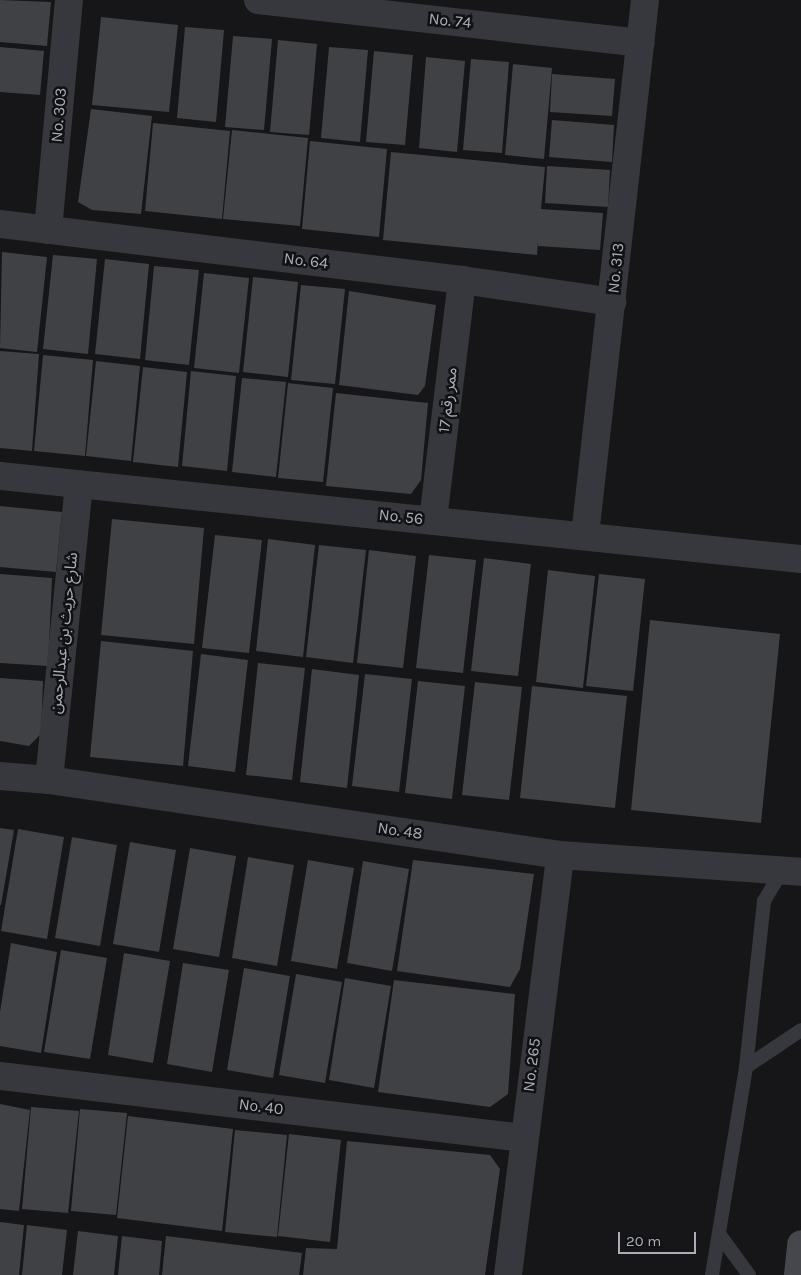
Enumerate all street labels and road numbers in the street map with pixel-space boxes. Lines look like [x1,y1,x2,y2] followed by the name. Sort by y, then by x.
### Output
[428,9,472,33] street label: No. 74
[47,87,71,143] street label: No. 303
[604,242,628,294] street label: No. 313
[283,249,329,273] street label: No. 64
[434,366,462,434] street label: ممر رقم 17
[378,505,424,529] street label: No. 56
[46,551,82,715] street label: شارع حريث بن عبدالرحمن
[376,818,424,844] street label: No. 48
[519,1037,545,1093] street label: No. 265
[238,1095,284,1119] street label: No. 40

